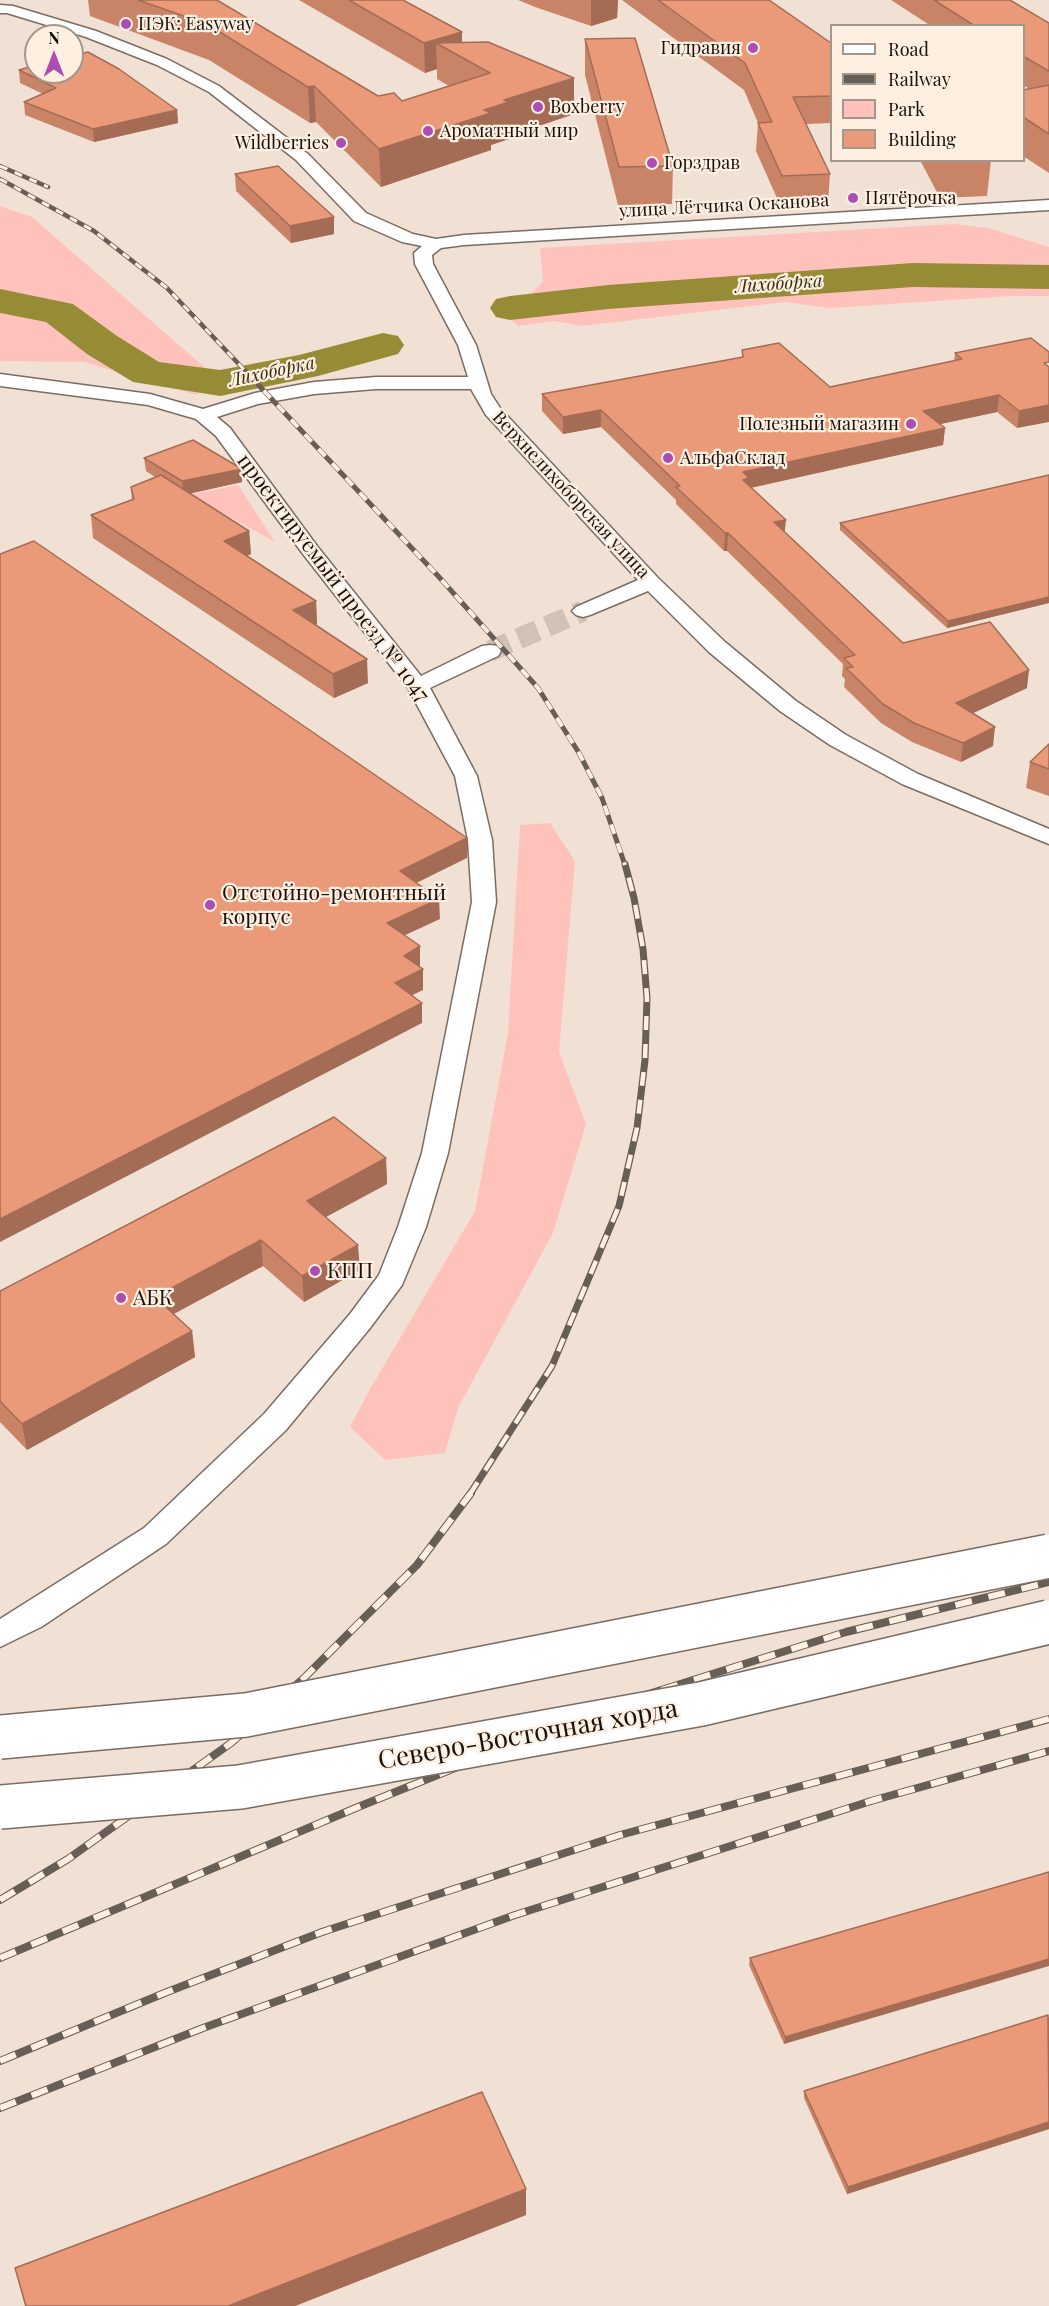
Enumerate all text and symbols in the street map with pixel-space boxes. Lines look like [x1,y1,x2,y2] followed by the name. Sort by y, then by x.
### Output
[138,13,254,35] place label: ПЭК: Easyway
[119,17,133,31] marker: ПЭК: Easyway
[24,24,84,84] north arrow
[830,24,1025,162] legend
[48,27,60,48] text: N
[661,37,741,59] place label: Гидравия
[888,37,929,61] text: Road
[746,41,760,55] marker: Гидравия
[888,67,951,91] text: Railway
[550,96,624,118] place label: Boxberry
[888,97,925,121] text: Park
[531,100,545,114] marker: Boxberry
[440,120,578,142] place label: Ароматный мир
[421,124,435,138] marker: Ароматный мир
[888,127,956,151] text: Building
[235,132,329,154] place label: Wildberries
[334,136,348,150] marker: Wildberries
[664,152,740,174] place label: Горздрав
[645,156,659,170] marker: Горздрав
[865,187,956,209] place label: Пятёрочка
[618,190,830,222] street label: улица Лётчика Осканова
[846,191,860,205] marker: Пятёрочка
[735,270,823,298] water label: Лихоборка
[227,352,317,392] water label: Лихоборка
[488,407,654,583] street label: Верхнелихоборская улица
[739,413,899,435] place label: Полезный магазин
[904,417,918,431] marker: Полезный магазин
[680,447,785,469] place label: АльфаСклад
[232,449,434,707] street label: проектируемый проезд № 1047
[661,451,675,465] marker: АльфаСклад
[222,880,446,930] place label: Отстойно-ремонтный корпус
[203,898,217,912] marker: Отстойно-ремонтный корпус
[327,1258,373,1284] place label: КПП
[308,1264,322,1278] marker: КПП
[133,1285,173,1311] place label: АБК
[114,1291,128,1305] marker: АБК
[376,1693,680,1777] street label: Северо-Восточная хорда

